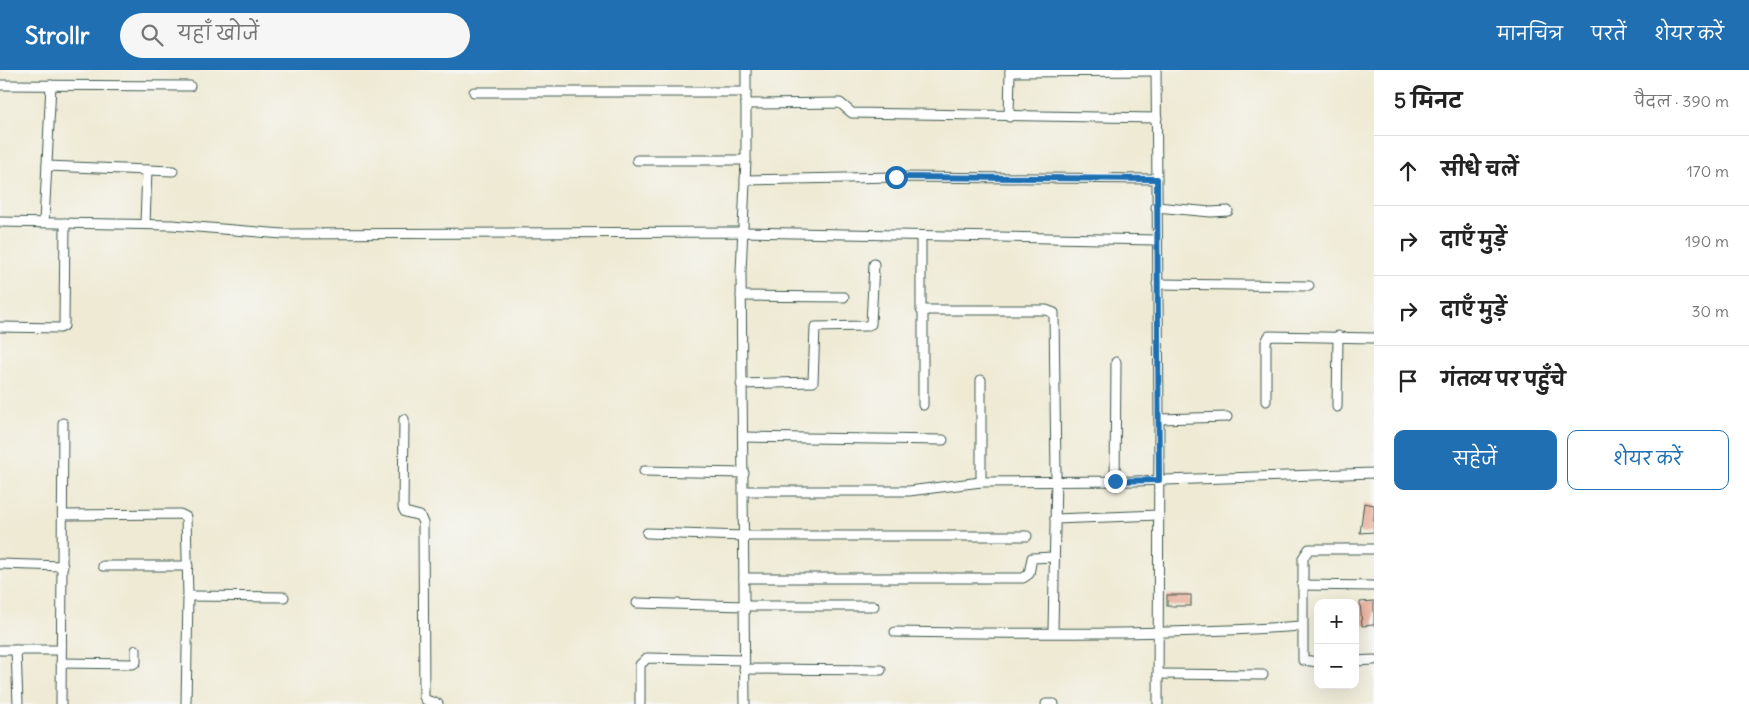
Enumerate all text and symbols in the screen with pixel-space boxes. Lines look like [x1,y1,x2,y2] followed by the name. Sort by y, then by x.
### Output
[120,13,470,58] search box
[25,20,90,50] text: Strollr
[138,21,166,49] icon: search
[178,21,259,45] text: यहाँ खोजें
[1497,22,1563,45] text: मानचित्र
[1591,22,1626,45] text: परतें
[1654,22,1724,45] text: शेयर करें
[1394,87,1462,114] text: 5 मिनट
[1634,91,1729,111] text: पैदल · 390 m
[1394,157,1422,185] icon: ahead
[1441,157,1518,181] text: सीधे चलें
[1686,161,1729,181] text: 170 m
[885,166,908,189] route start
[1394,227,1422,255] icon: right
[1441,227,1507,251] text: दाएँ मुड़ें
[1685,231,1729,251] text: 190 m
[1394,297,1422,325] icon: right
[1441,297,1507,321] text: दाएँ मुड़ें
[1692,301,1729,321] text: 30 m
[1394,367,1422,395] icon: arrive
[1441,367,1566,391] text: गंतव्य पर पहुँचे
[1394,430,1557,490] button: सहेजें
[1567,430,1729,490] button: शेयर करें
[1104,470,1127,493] route end
[1314,599,1359,689] map controls
[1314,599,1359,644] button: +
[1314,644,1359,689] button: −

